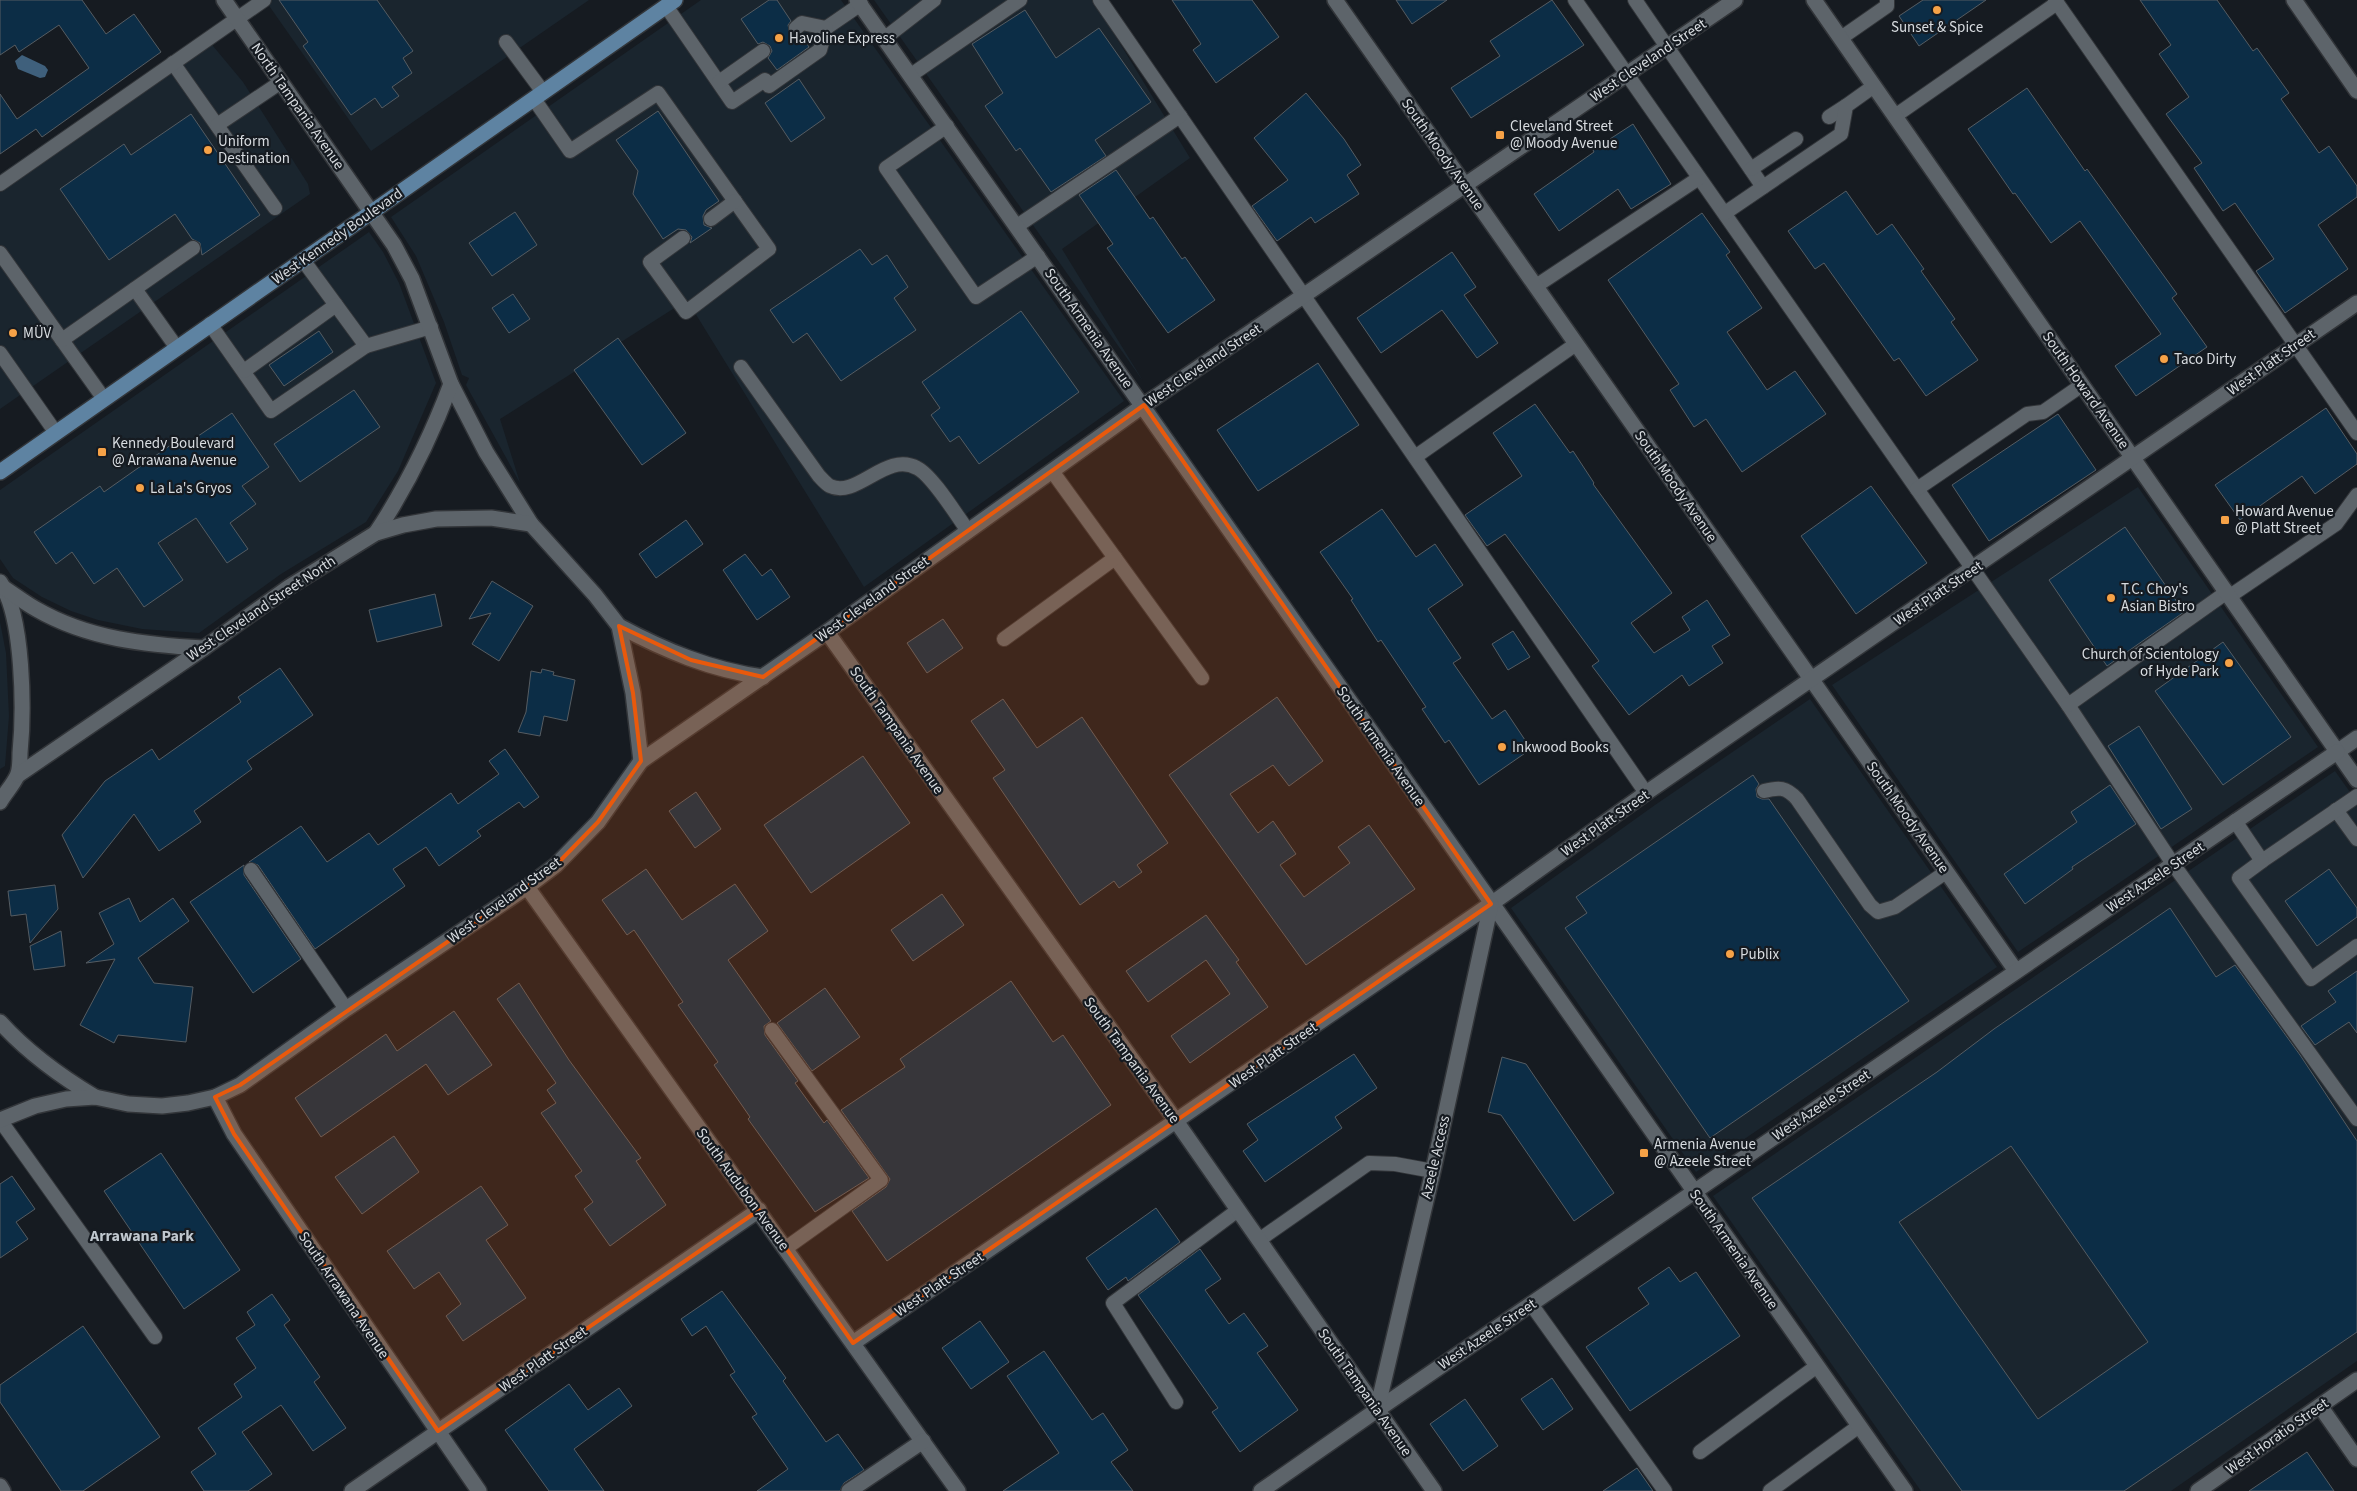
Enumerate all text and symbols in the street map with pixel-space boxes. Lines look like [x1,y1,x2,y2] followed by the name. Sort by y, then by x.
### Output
[1931,4,1943,16] marker: Sunset & Spice
[1586,14,1711,107] street label: West Cleveland Street
[1891,17,1983,38] place label: Sunset & Spice
[789,28,895,49] place label: Havoline Express
[773,32,785,44] marker: Havoline Express
[246,39,349,174] street label: North Tampania Avenue
[1396,94,1489,214] street label: South Moody Avenue
[1510,116,1617,154] place label: Cleveland Street @ Moody Avenue
[1494,129,1506,141] marker: Cleveland Street @ Moody Avenue
[218,131,290,169] place label: Uniform Destination
[202,144,214,156] marker: Uniform Destination
[268,183,407,290] street label: West Kennedy Boulevard
[1039,264,1138,393] street label: South Armenia Avenue
[1141,319,1266,412] street label: West Cleveland Street
[23,323,52,344] place label: MÜV
[2223,324,2320,401] street label: West Platt Street
[7,327,19,339] marker: MÜV
[2037,327,2134,453] street label: South Howard Avenue
[2174,349,2236,370] place label: Taco Dirty
[2158,353,2170,365] marker: Taco Dirty
[1629,426,1722,546] street label: South Moody Avenue
[112,433,237,471] place label: Kennedy Boulevard @ Arrawana Avenue
[96,446,108,458] marker: Kennedy Boulevard @ Arrawana Avenue
[150,478,232,499] place label: La La's Gryos
[134,482,146,494] marker: La La's Gryos
[2235,501,2334,539] place label: Howard Avenue @ Platt Street
[2219,514,2231,526] marker: Howard Avenue @ Platt Street
[183,551,340,666] street label: West Cleveland Street North
[811,551,934,648] street label: West Cleveland Street
[1890,556,1987,631] street label: West Platt Street
[2121,579,2195,617] place label: T.C. Choy's Asian Bistro
[2105,592,2117,604] marker: T.C. Choy's Asian Bistro
[2082,644,2220,682] place label: Church of Scientology of Hyde Park
[2223,657,2235,669] marker: Church of Scientology of Hyde Park
[844,662,949,799] street label: South Tampania Avenue
[1331,682,1430,811] street label: South Armenia Avenue
[1512,737,1609,758] place label: Inkwood Books
[1496,741,1508,753] marker: Inkwood Books
[1861,757,1954,877] street label: South Moody Avenue
[1557,785,1654,862] street label: West Platt Street
[2102,837,2209,918] street label: West Azeele Street
[443,852,566,949] street label: West Cleveland Street
[1740,944,1779,965] place label: Publix
[1724,948,1736,960] marker: Publix
[1078,993,1185,1128] street label: South Tampania Avenue
[1225,1017,1322,1094] street label: West Platt Street
[1768,1065,1875,1146] street label: West Azeele Street
[1416,1113,1455,1201] street label: Azeele Access
[691,1124,794,1255] street label: South Audubon Avenue
[1654,1134,1756,1172] place label: Armenia Avenue @ Azeele Street
[1638,1147,1650,1159] marker: Armenia Avenue @ Azeele Street
[1684,1185,1783,1314] street label: South Armenia Avenue
[89,1225,194,1247] district label: Arrawana Park
[293,1227,394,1363] street label: South Arrawana Avenue
[891,1247,988,1322] street label: West Platt Street
[1434,1294,1541,1375] street label: West Azeele Street
[495,1321,592,1398] street label: West Platt Street
[1312,1324,1417,1461] street label: South Tampania Avenue
[2222,1393,2333,1480] street label: West Horatio Street

